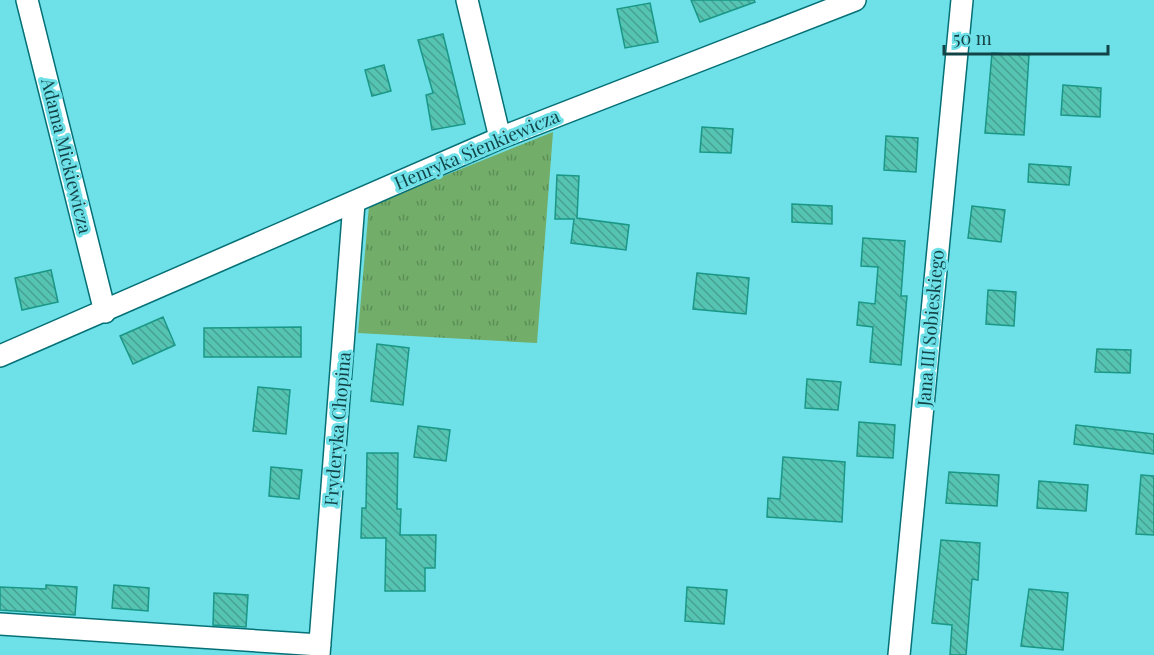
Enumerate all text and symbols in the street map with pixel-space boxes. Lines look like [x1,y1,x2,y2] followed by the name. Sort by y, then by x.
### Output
[944,18,1108,56] scale bar
[953,26,992,50] text: 50 m
[36,75,98,236] street label: Adama Mickiewicza
[390,103,563,195] street label: Henryka Sienkiewicza
[911,249,949,408] street label: Jana III Sobieskiego
[318,351,356,507] street label: Fryderyka Chopina

